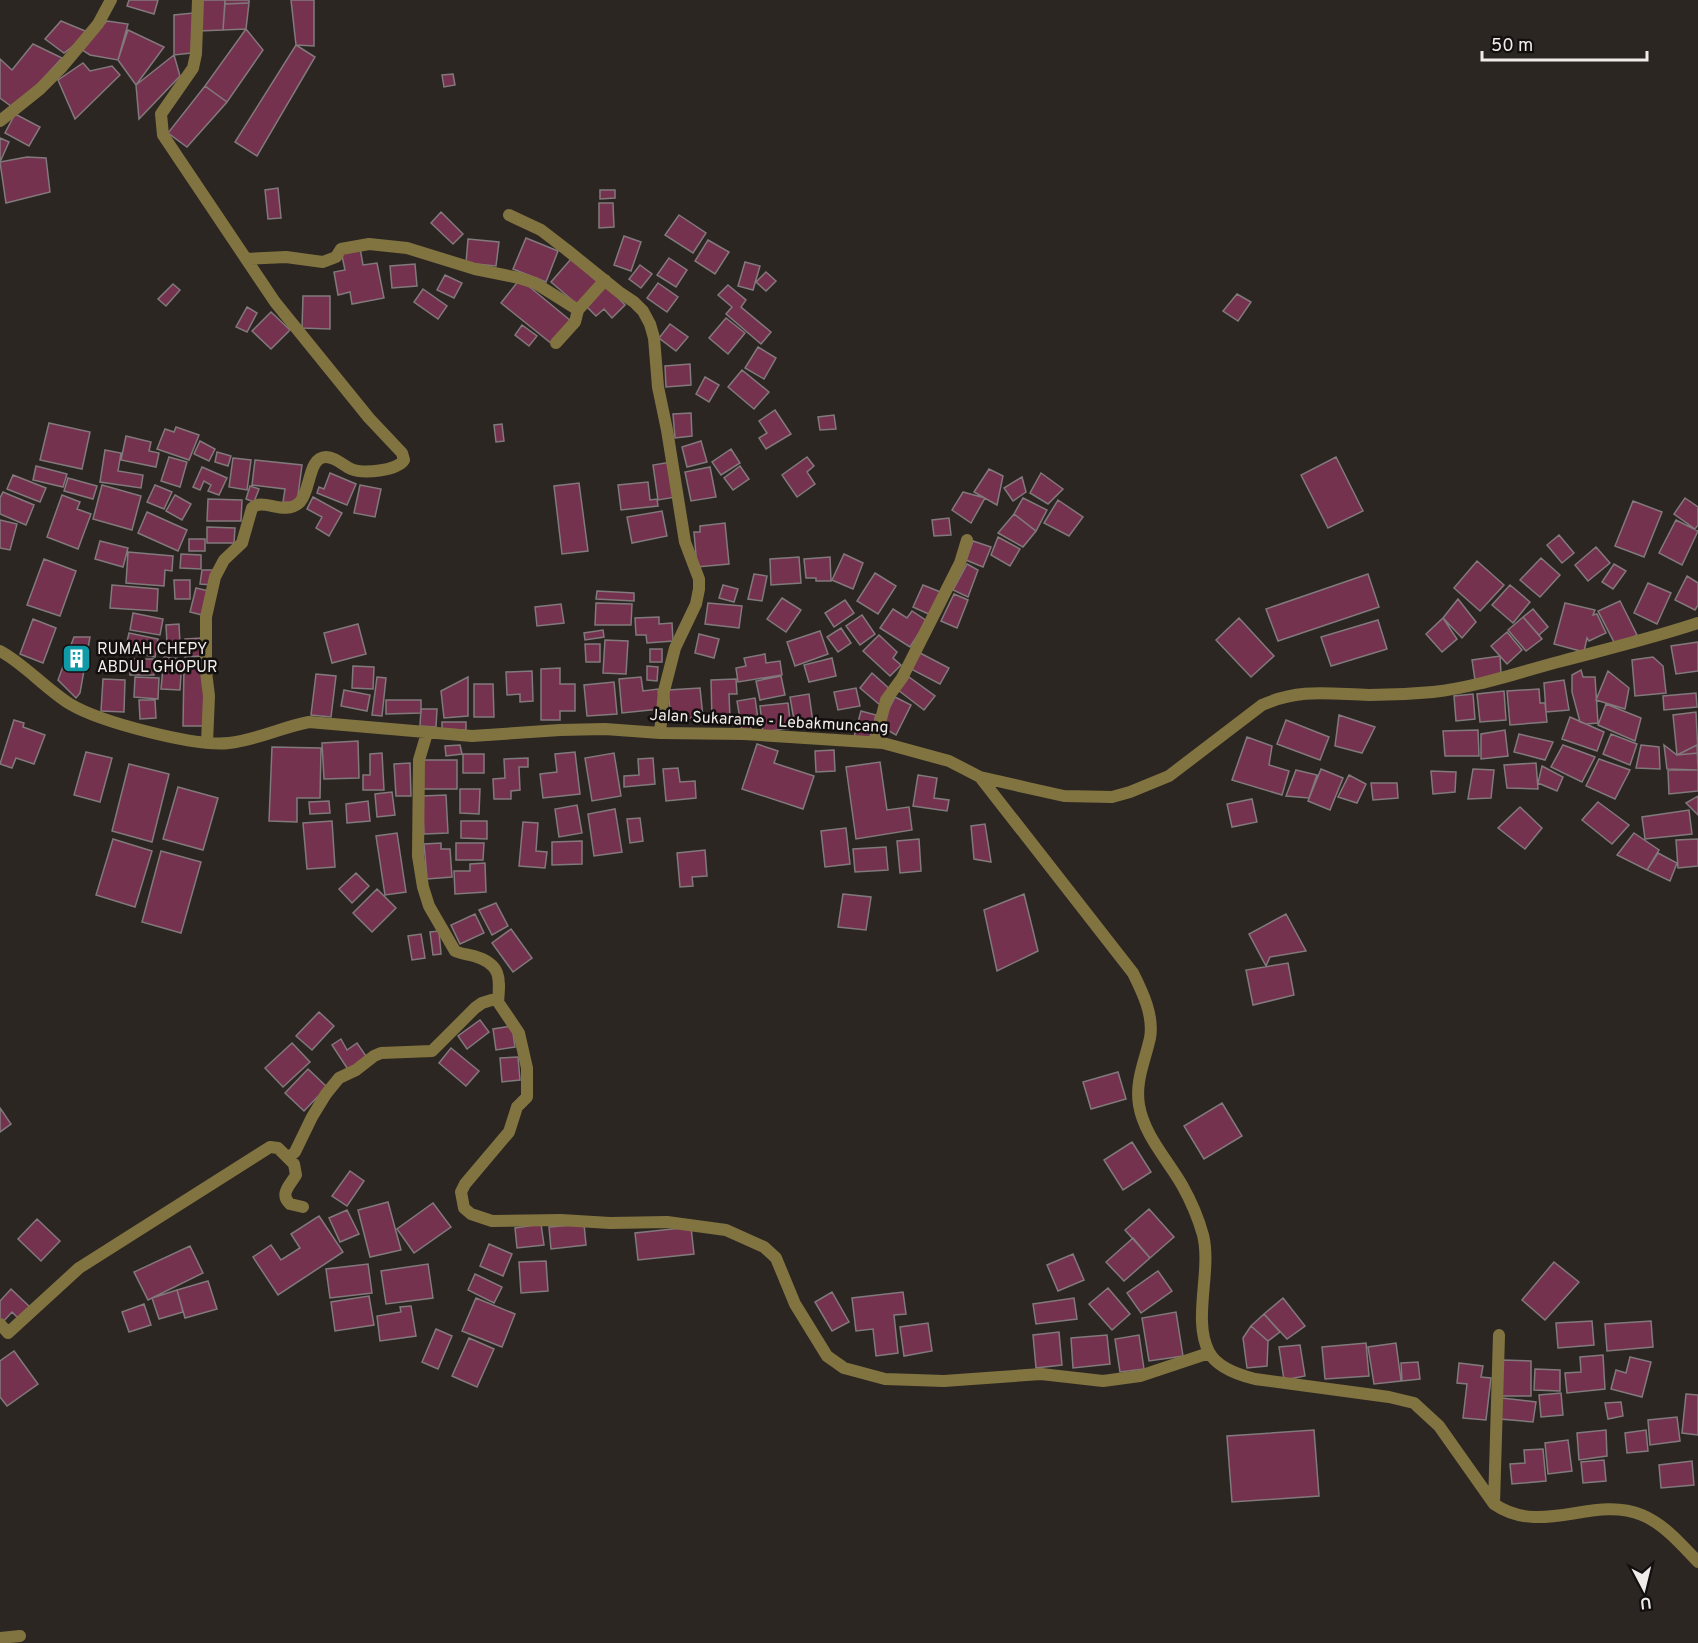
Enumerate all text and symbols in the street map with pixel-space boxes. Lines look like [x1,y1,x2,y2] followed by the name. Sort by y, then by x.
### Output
[1482,24,1647,62] scale bar
[1491,35,1533,58] text: 50 m
[97,640,218,678] place label: RUMAH CHEPY ABDUL GHOPUR
[60,643,92,675] building icon: RUMAH CHEPY ABDUL GHOPUR
[649,706,889,738] street label: Jalan Sukarame - Lebakmuncang
[1614,1559,1674,1619] north arrow
[1639,1591,1652,1613] text: U

